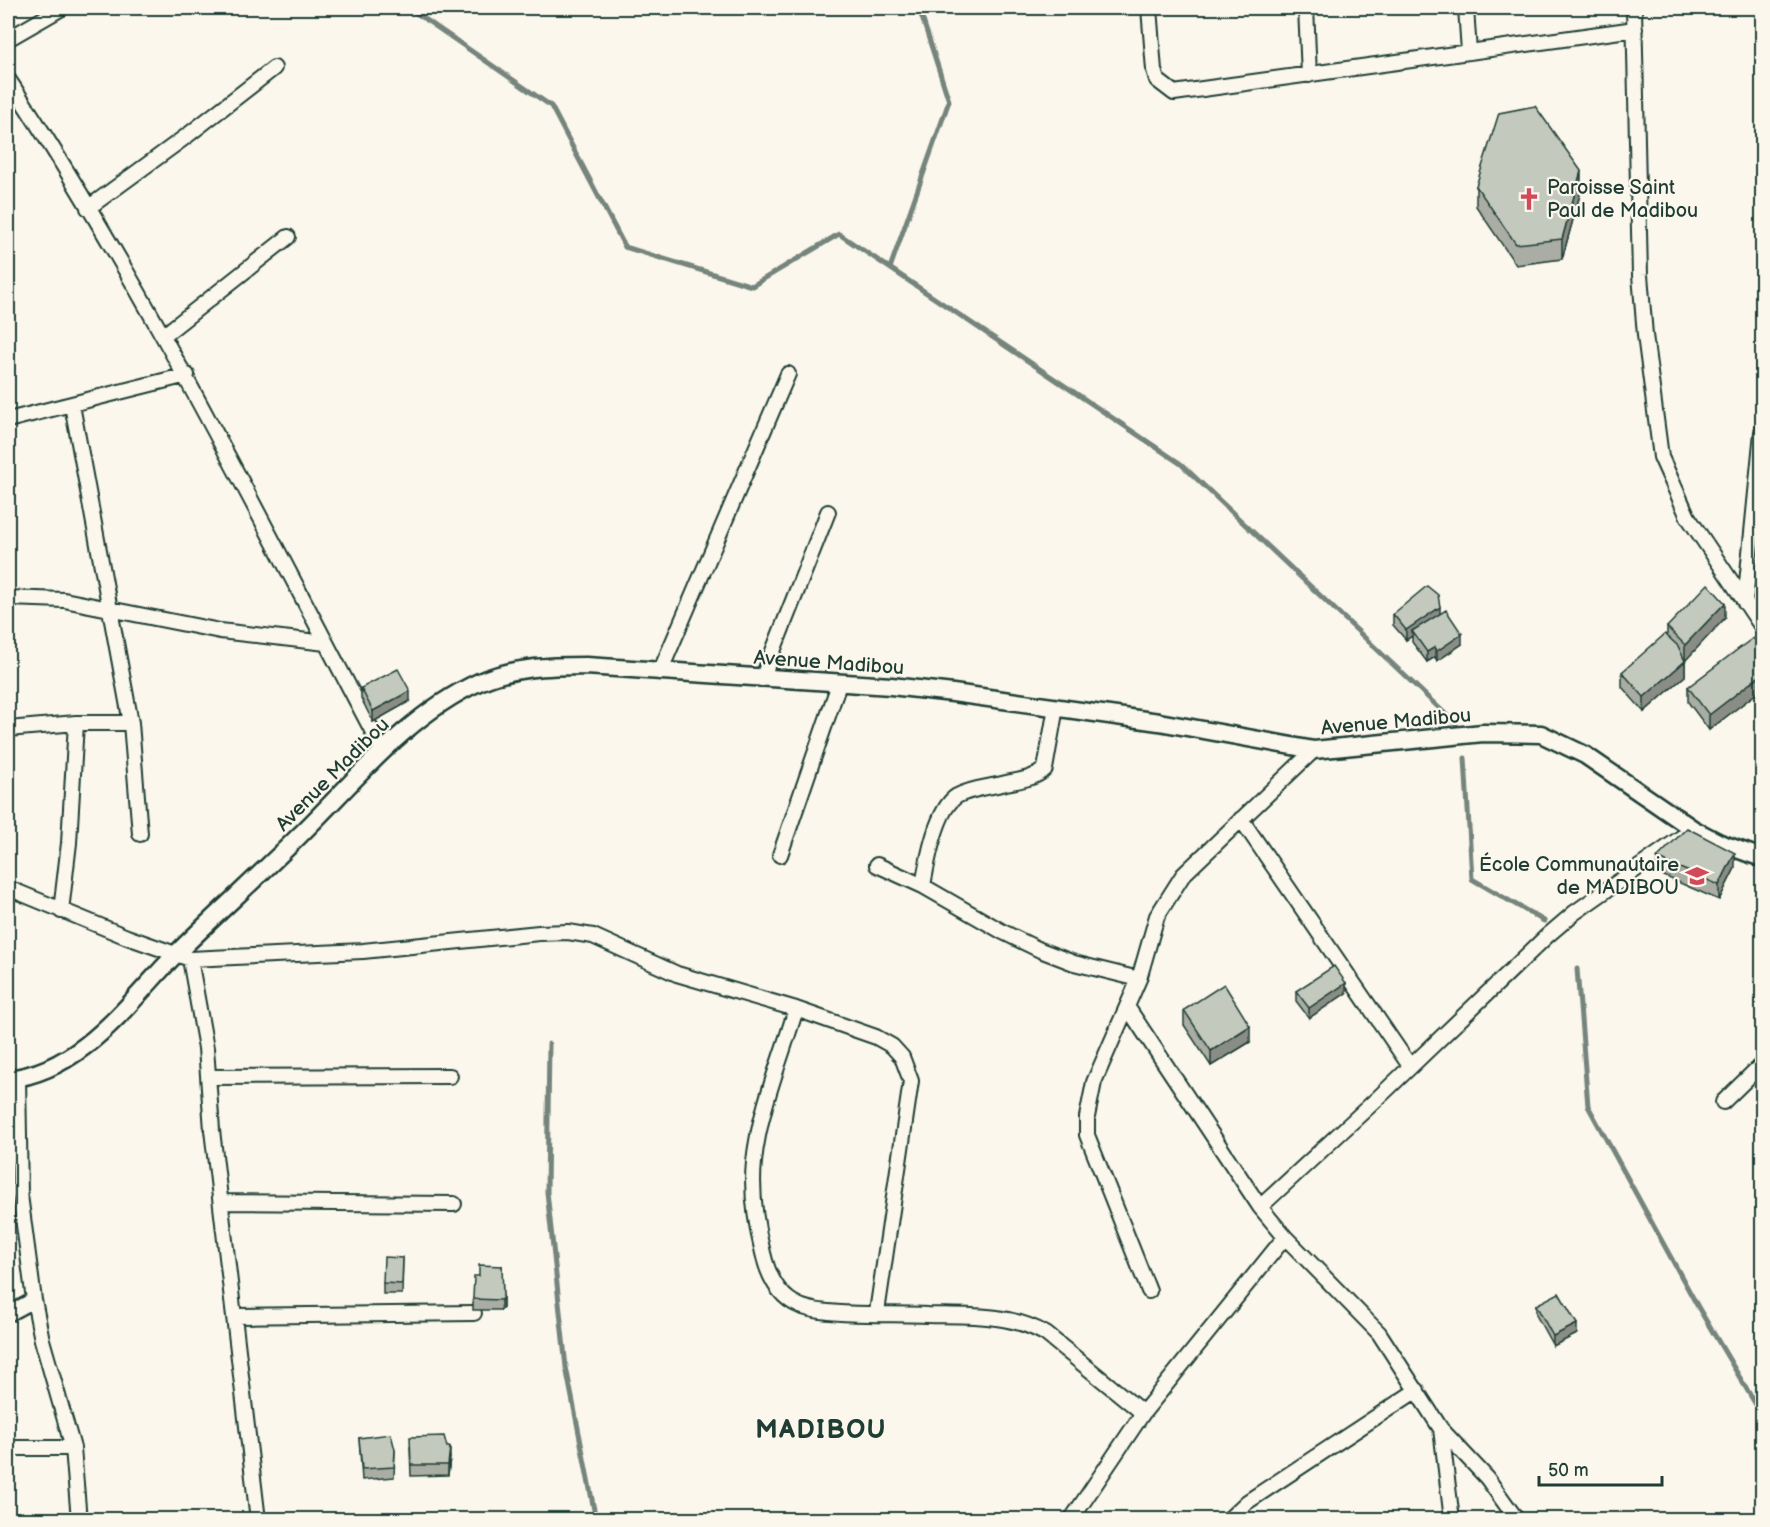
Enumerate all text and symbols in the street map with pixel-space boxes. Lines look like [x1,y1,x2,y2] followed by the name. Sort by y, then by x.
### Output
[1547,176,1698,223] place label: Paroisse Saint Paul de Madibou
[1516,186,1542,212] church icon: Paroisse Saint Paul de Madibou
[753,646,905,680] street label: Avenue Madibou
[1320,703,1472,741] street label: Avenue Madibou
[271,713,395,837] street label: Avenue Madibou
[1479,852,1679,900] place label: École Communautaire de MADIBOU
[1684,863,1710,889] school or university icon: École Communautaire de MADIBOU
[755,1415,887,1446] district label: MADIBOU
[1539,1449,1662,1487] scale bar
[1548,1460,1589,1481] text: 50 m

